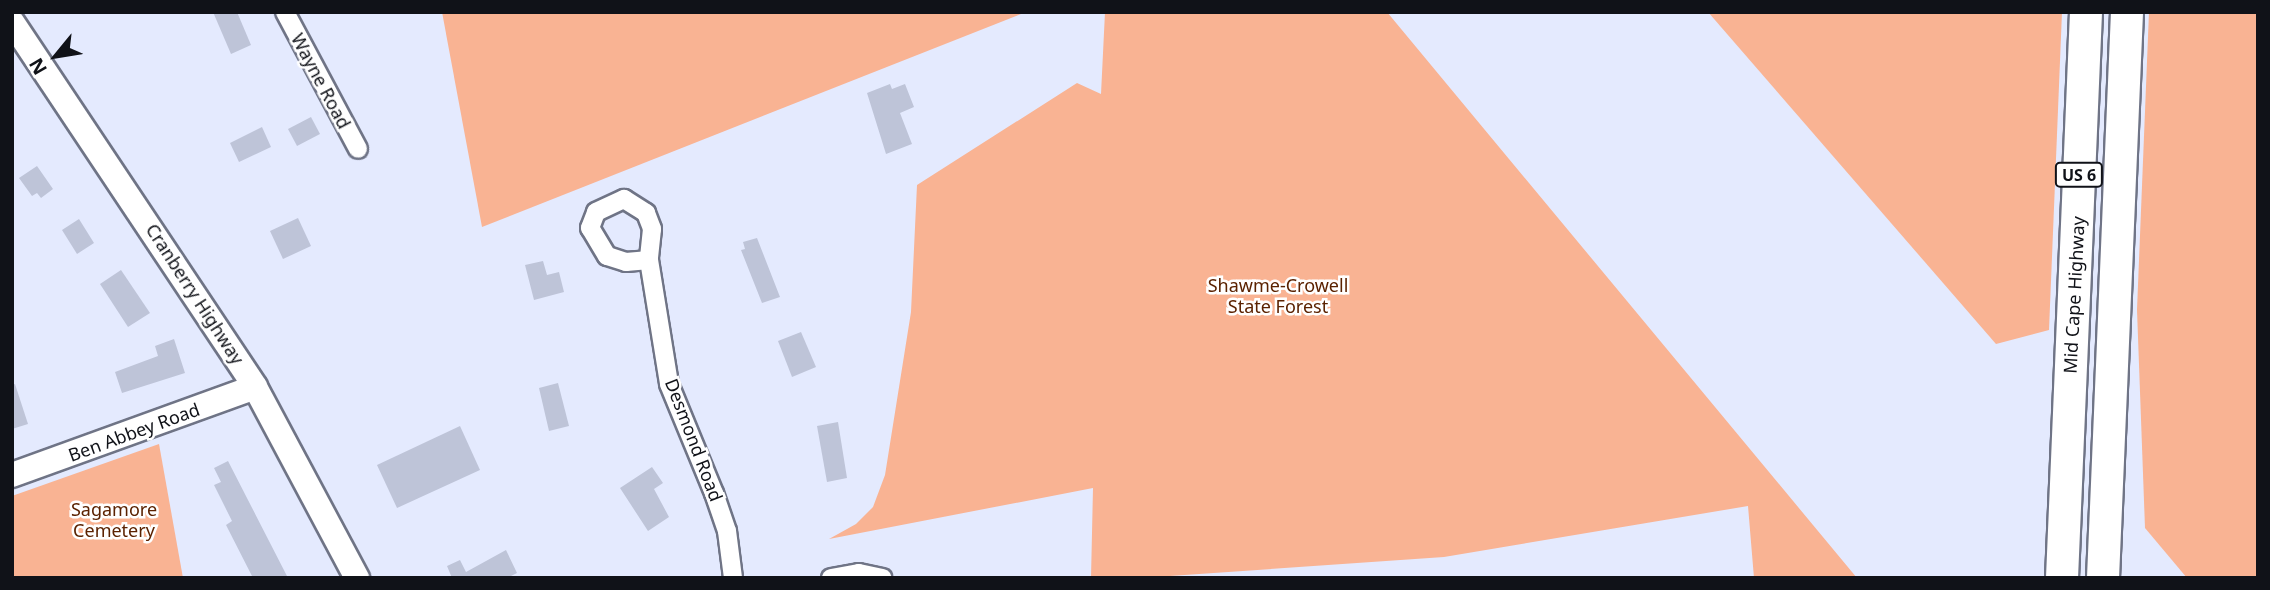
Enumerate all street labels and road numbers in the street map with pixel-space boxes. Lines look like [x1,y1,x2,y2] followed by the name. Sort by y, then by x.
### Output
[287,30,355,132] street label: Wayne Road
[2054,162,2104,188] road number: US 6
[2059,216,2089,374] street label: Mid Cape Highway
[141,220,249,368] street label: Cranberry Highway
[661,376,727,504] street label: Desmond Road
[65,398,203,466] street label: Ben Abbey Road

